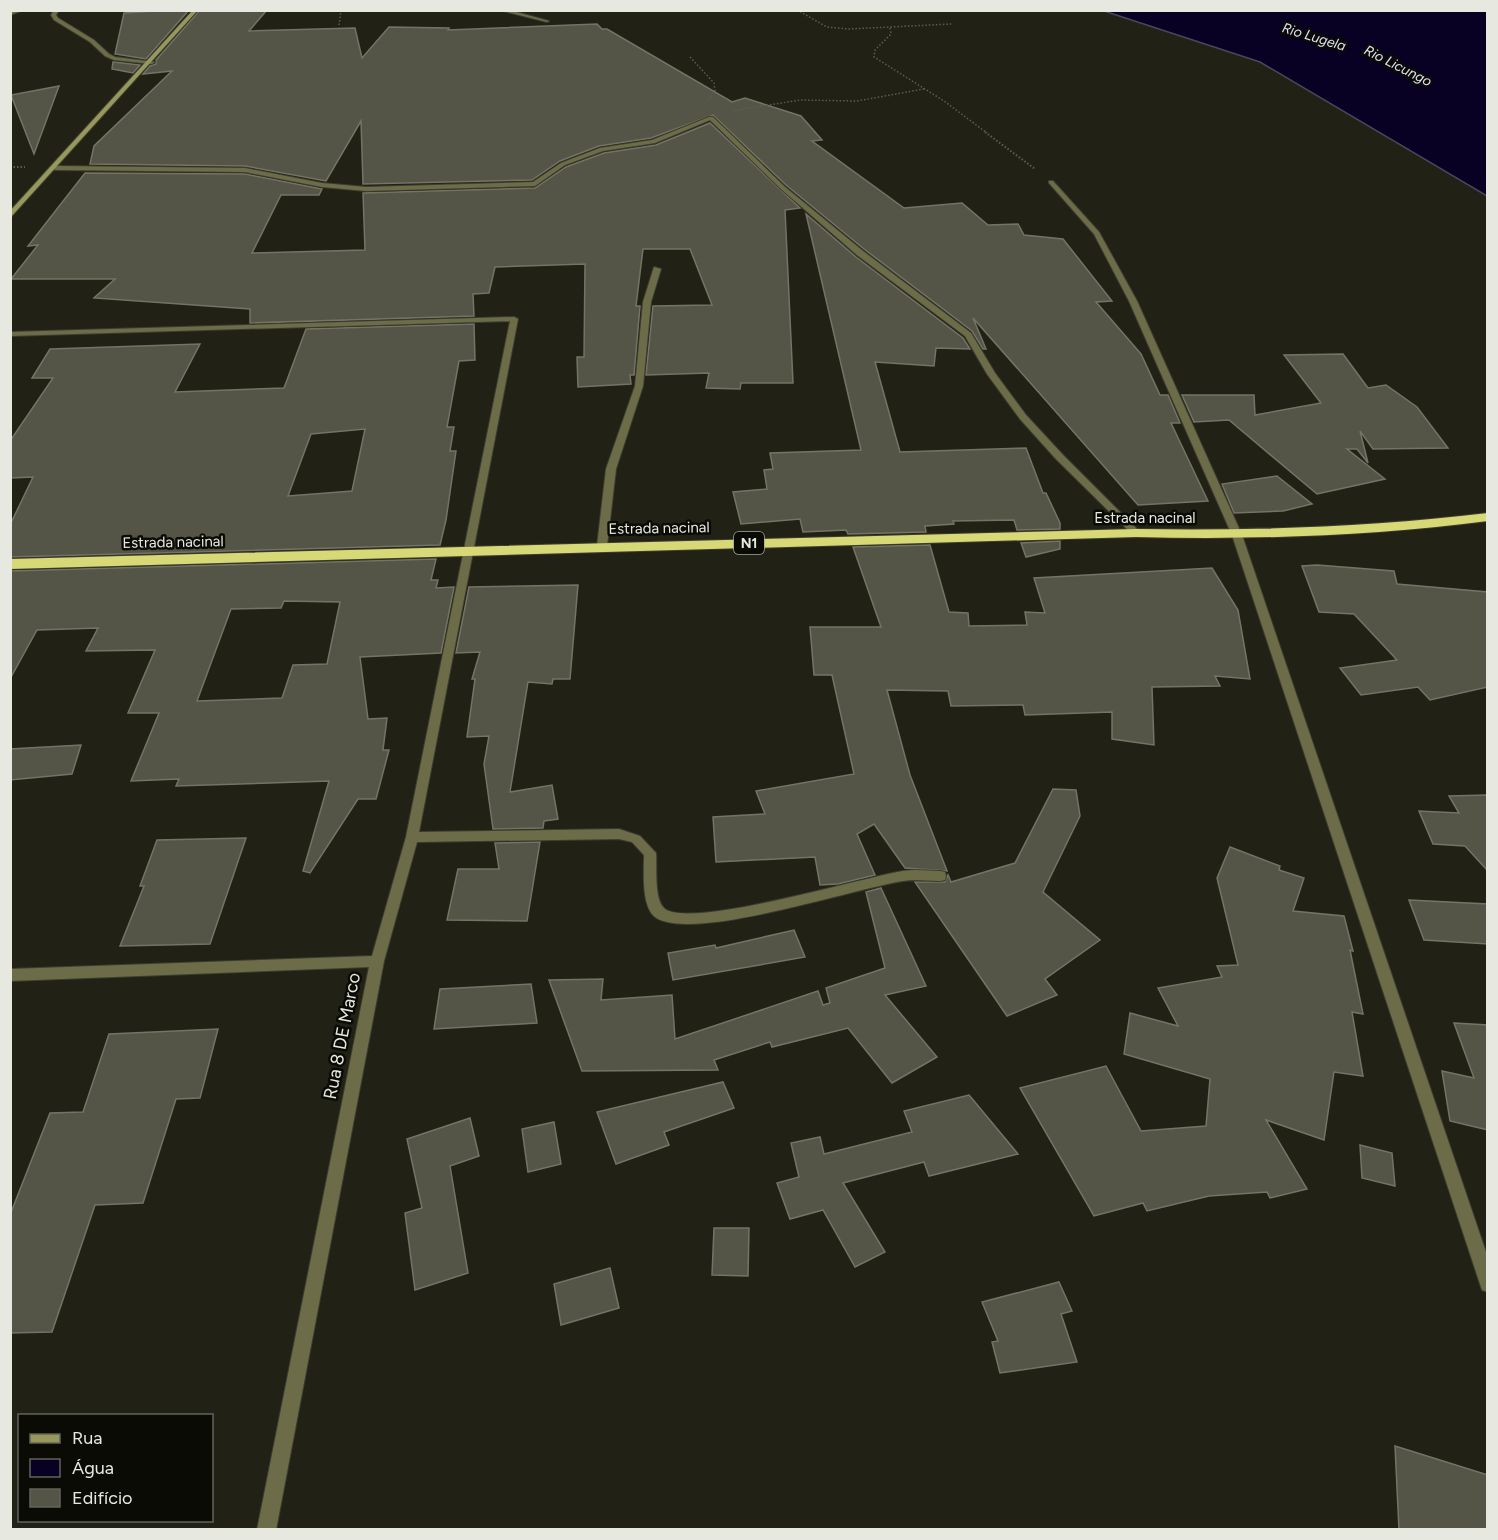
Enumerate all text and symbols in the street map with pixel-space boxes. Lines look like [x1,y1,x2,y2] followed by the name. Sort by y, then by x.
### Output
[1280,19,1348,55] water label: Rio Lugela
[1361,42,1435,90] water label: Rio Licungo
[1094,509,1196,527] street label: Estrada nacinal
[608,518,710,538] street label: Estrada nacinal
[122,532,224,552] street label: Estrada nacinal
[734,532,764,554] road number: N1
[319,971,365,1101] street label: Rua 8 DE Marco
[18,1414,213,1522] legend
[72,1427,103,1449] text: Rua
[72,1457,114,1479] text: Água
[72,1487,133,1509] text: Edifício

